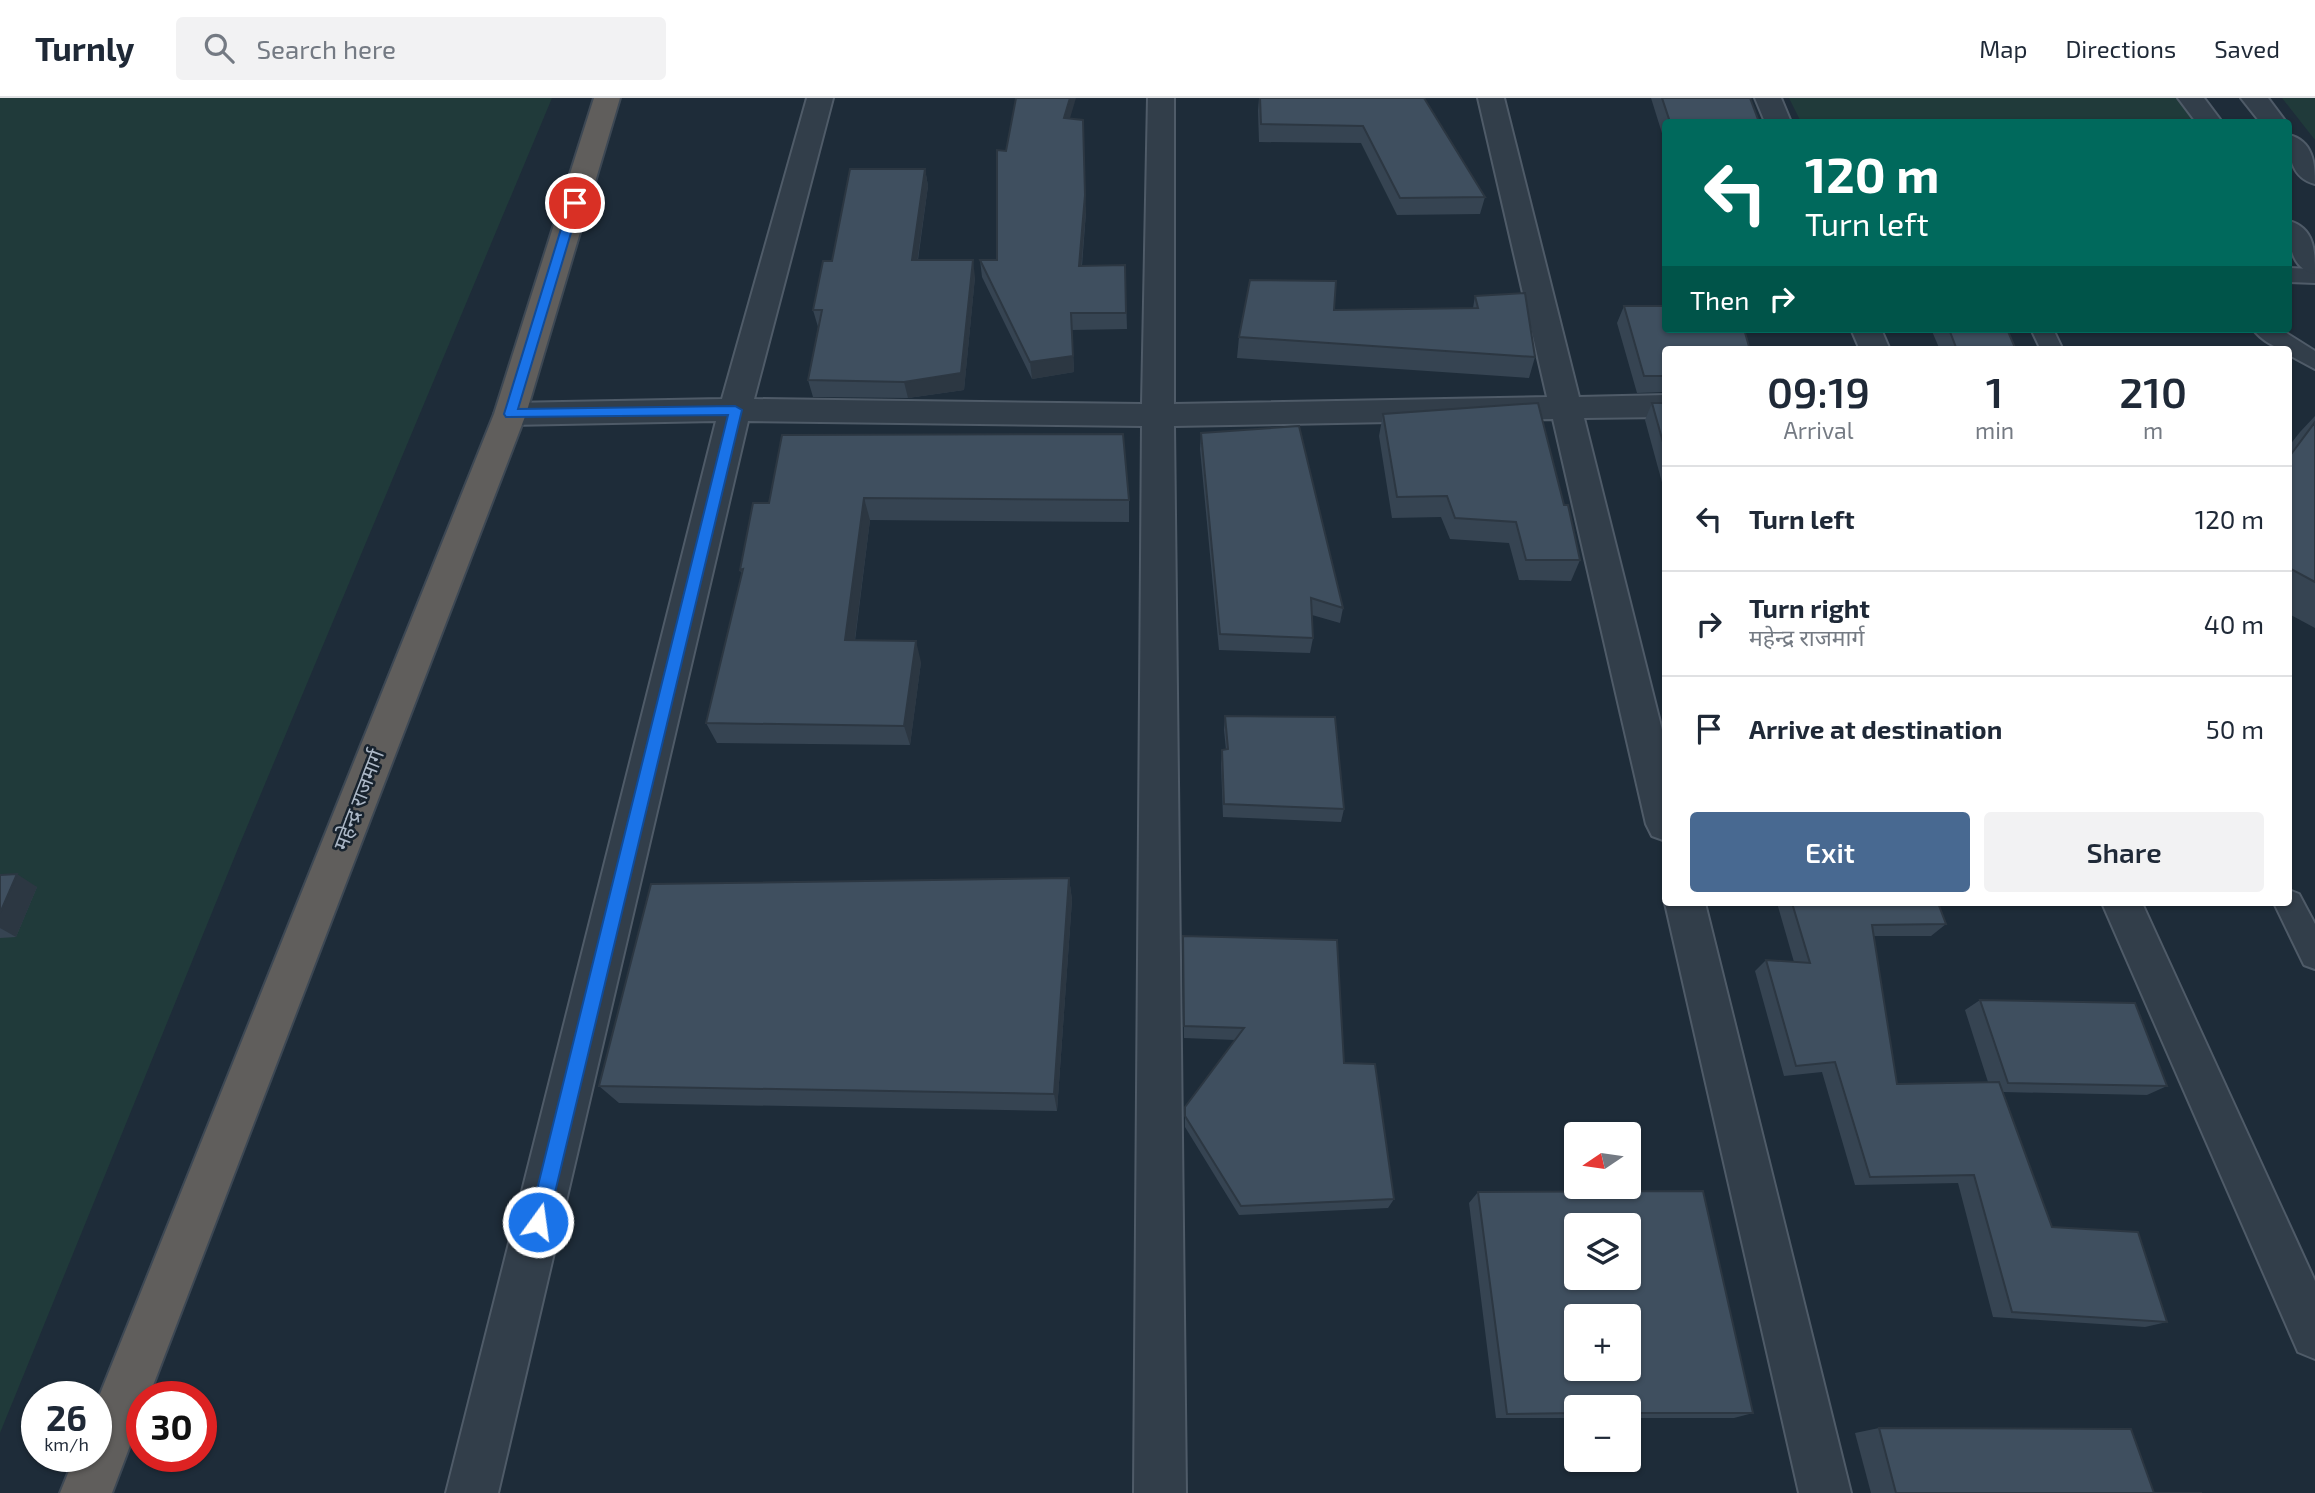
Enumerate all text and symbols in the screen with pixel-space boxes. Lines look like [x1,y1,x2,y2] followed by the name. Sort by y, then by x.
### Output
[176,17,666,80] search box
[35,28,134,68] text: Turnly
[200,29,238,67] icon: search
[256,33,396,64] text: Search here
[1979,34,2027,63] text: Map
[2065,34,2176,63] text: Directions
[2214,34,2280,63] text: Saved
[1805,144,1939,203] text: 120 m
[1690,147,1781,238] icon: left
[545,173,605,233] pin
[556,184,594,222] icon: arrive
[1805,204,1929,242] text: Turn left
[1763,280,1801,318] icon: right
[1690,284,1749,315] text: Then
[1767,366,1870,416] text: 09:19
[1986,366,2003,416] text: 1
[2119,366,2187,416] text: 210
[1783,416,1853,444] text: Arrival
[1975,416,2014,444] text: min
[2143,416,2163,444] text: m
[1690,500,1728,538] icon: left
[1749,503,1855,534] text: Turn left
[2195,503,2264,534] text: 120 m
[1749,592,1870,623] text: Turn right
[1690,605,1728,643] icon: right
[2204,608,2264,639] text: 40 m
[1749,623,1865,651] text: महेन्द्र राजमार्ग
[1690,710,1728,748] icon: arrive
[1749,713,2002,744] text: Arrive at destination
[2206,713,2264,744] text: 50 m
[327,745,389,853] street label: महेन्द्र राजमार्ग
[1690,812,1970,892] button: Exit
[1984,812,2264,892] button: Share
[1564,1122,1642,1199] north arrow
[1564,1122,1641,1472] map controls
[501,1185,575,1259] position arrow
[1564,1213,1641,1290] button: layers
[1564,1304,1641,1381] button: +
[126,1381,217,1472] speed limit sign: 30
[1564,1395,1641,1472] button: −
[46,1396,87,1438] text: 26
[44,1433,89,1455] text: km/h

